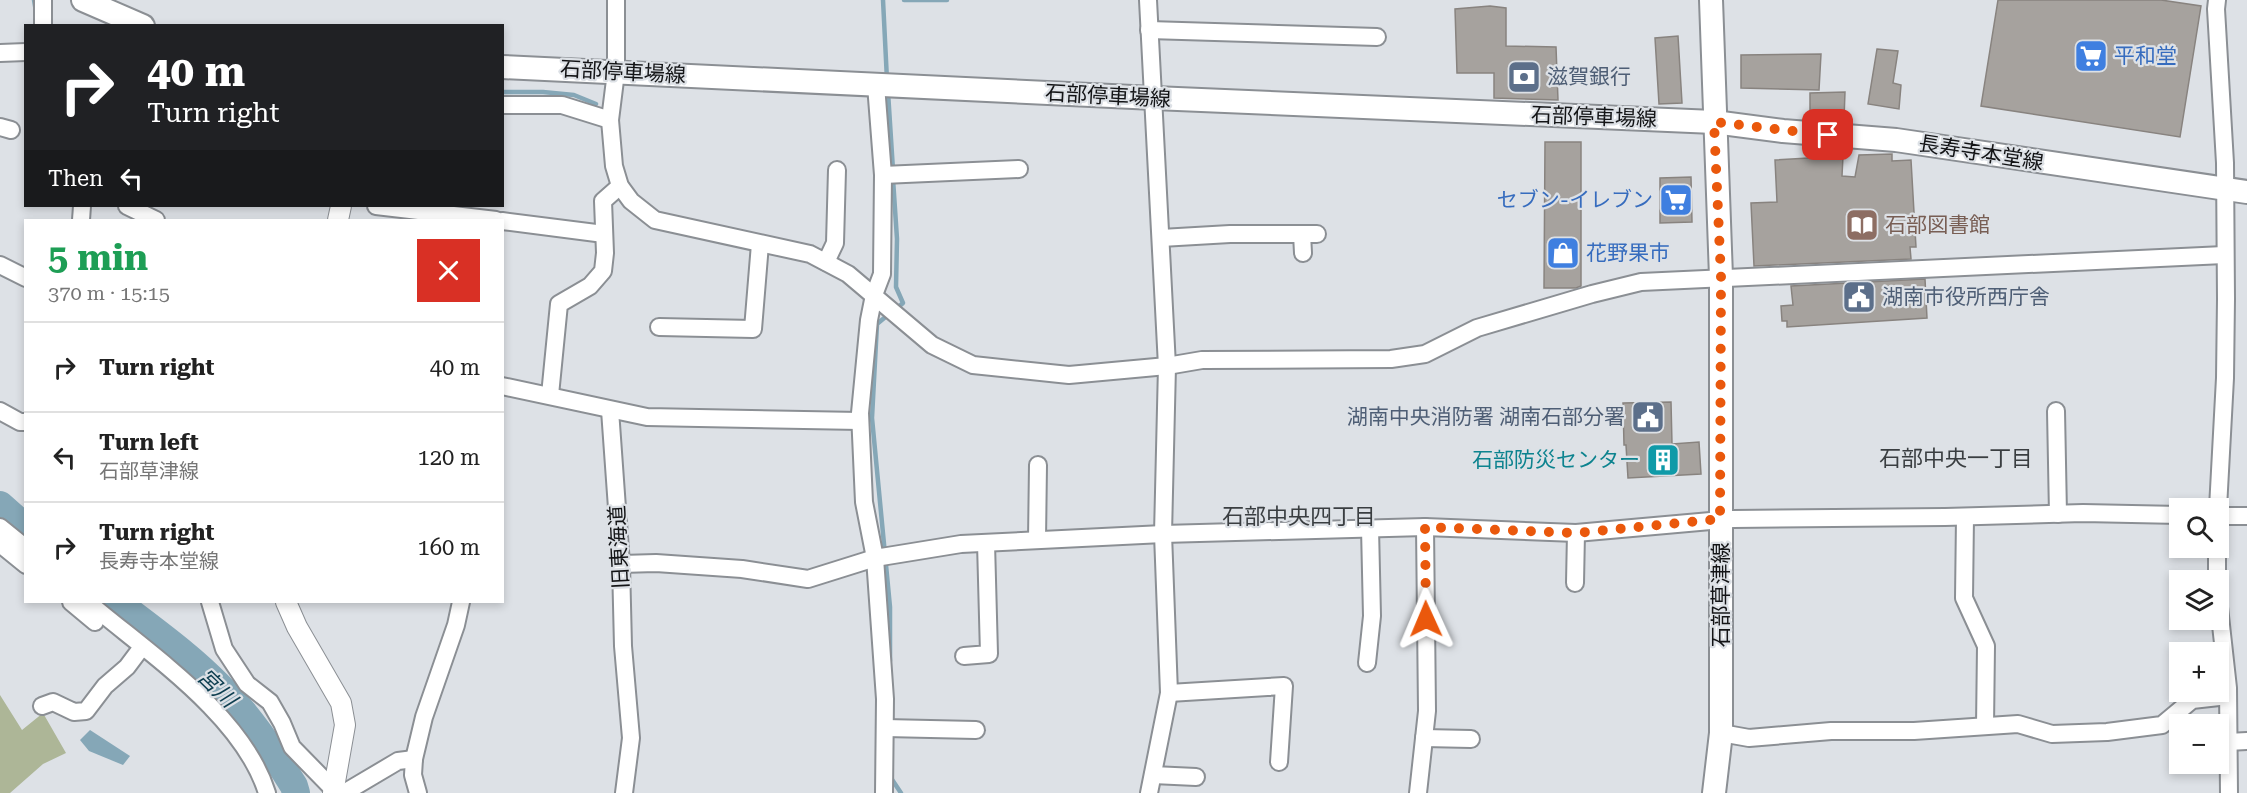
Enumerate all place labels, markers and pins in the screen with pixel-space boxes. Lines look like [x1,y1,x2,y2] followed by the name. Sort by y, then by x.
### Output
[2073,38,2109,74] supermarket icon: 平和堂
[2114,44,2177,68] place label: 平和堂
[1506,59,1542,95] bank icon: 滋賀銀行
[1547,65,1631,89] place label: 滋賀銀行
[1802,109,1853,160] pin
[1658,182,1694,218] supermarket icon: セブン-イレブン
[1497,188,1653,212] place label: セブン-イレブン
[1844,207,1880,243] library icon: 石部図書館
[1885,213,1990,237] place label: 石部図書館
[1545,235,1581,271] shop icon: 花野果市
[1586,241,1670,265] place label: 花野果市
[1841,279,1877,315] public building icon: 湖南市役所西庁舎
[1882,285,2050,309] place label: 湖南市役所西庁舎
[1630,399,1666,435] public building icon: 湖南中央消防署 湖南石部分署
[1347,405,1625,429] place label: 湖南中央消防署 湖南石部分署
[1645,442,1681,478] building icon: 石部防災センター
[1472,448,1640,472] place label: 石部防災センター

